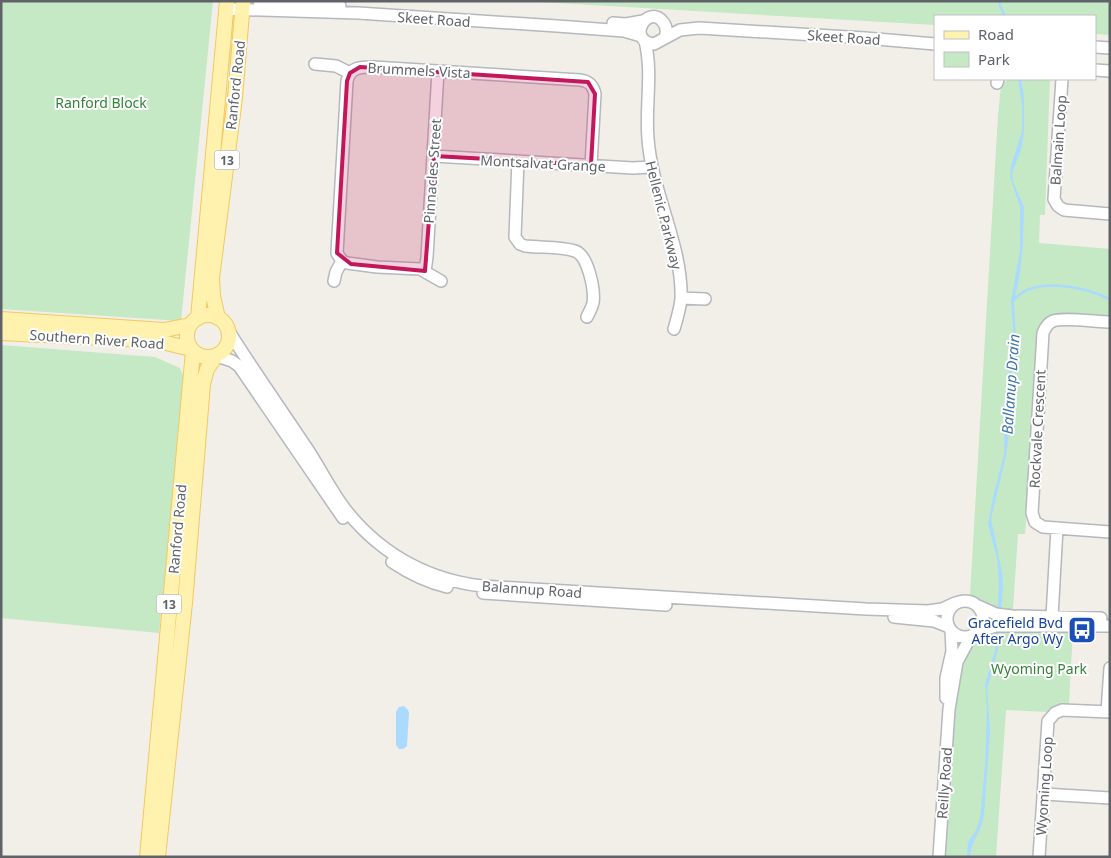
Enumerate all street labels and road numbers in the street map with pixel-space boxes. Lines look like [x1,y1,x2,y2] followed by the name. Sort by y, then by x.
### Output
[397,7,471,31] street label: Skeet Road
[807,25,881,49] street label: Skeet Road
[221,39,249,131] street label: Ranford Road
[367,58,471,82] street label: Brummels Vista
[1045,94,1071,186] street label: Balmain Loop
[419,118,445,224] street label: Pinnacles Street
[214,150,240,170] road number: 13
[480,150,606,176] street label: Montsalvat Grange
[641,159,687,272] street label: Hellenic Parkway
[29,325,165,353] street label: Southern River Road
[1024,369,1050,489] street label: Rockvale Crescent
[164,483,190,575] street label: Ranford Road
[481,576,583,602] street label: Balannup Road
[156,594,182,614] road number: 13
[1031,736,1057,836] street label: Wyoming Loop
[932,746,956,820] street label: Reilly Road

